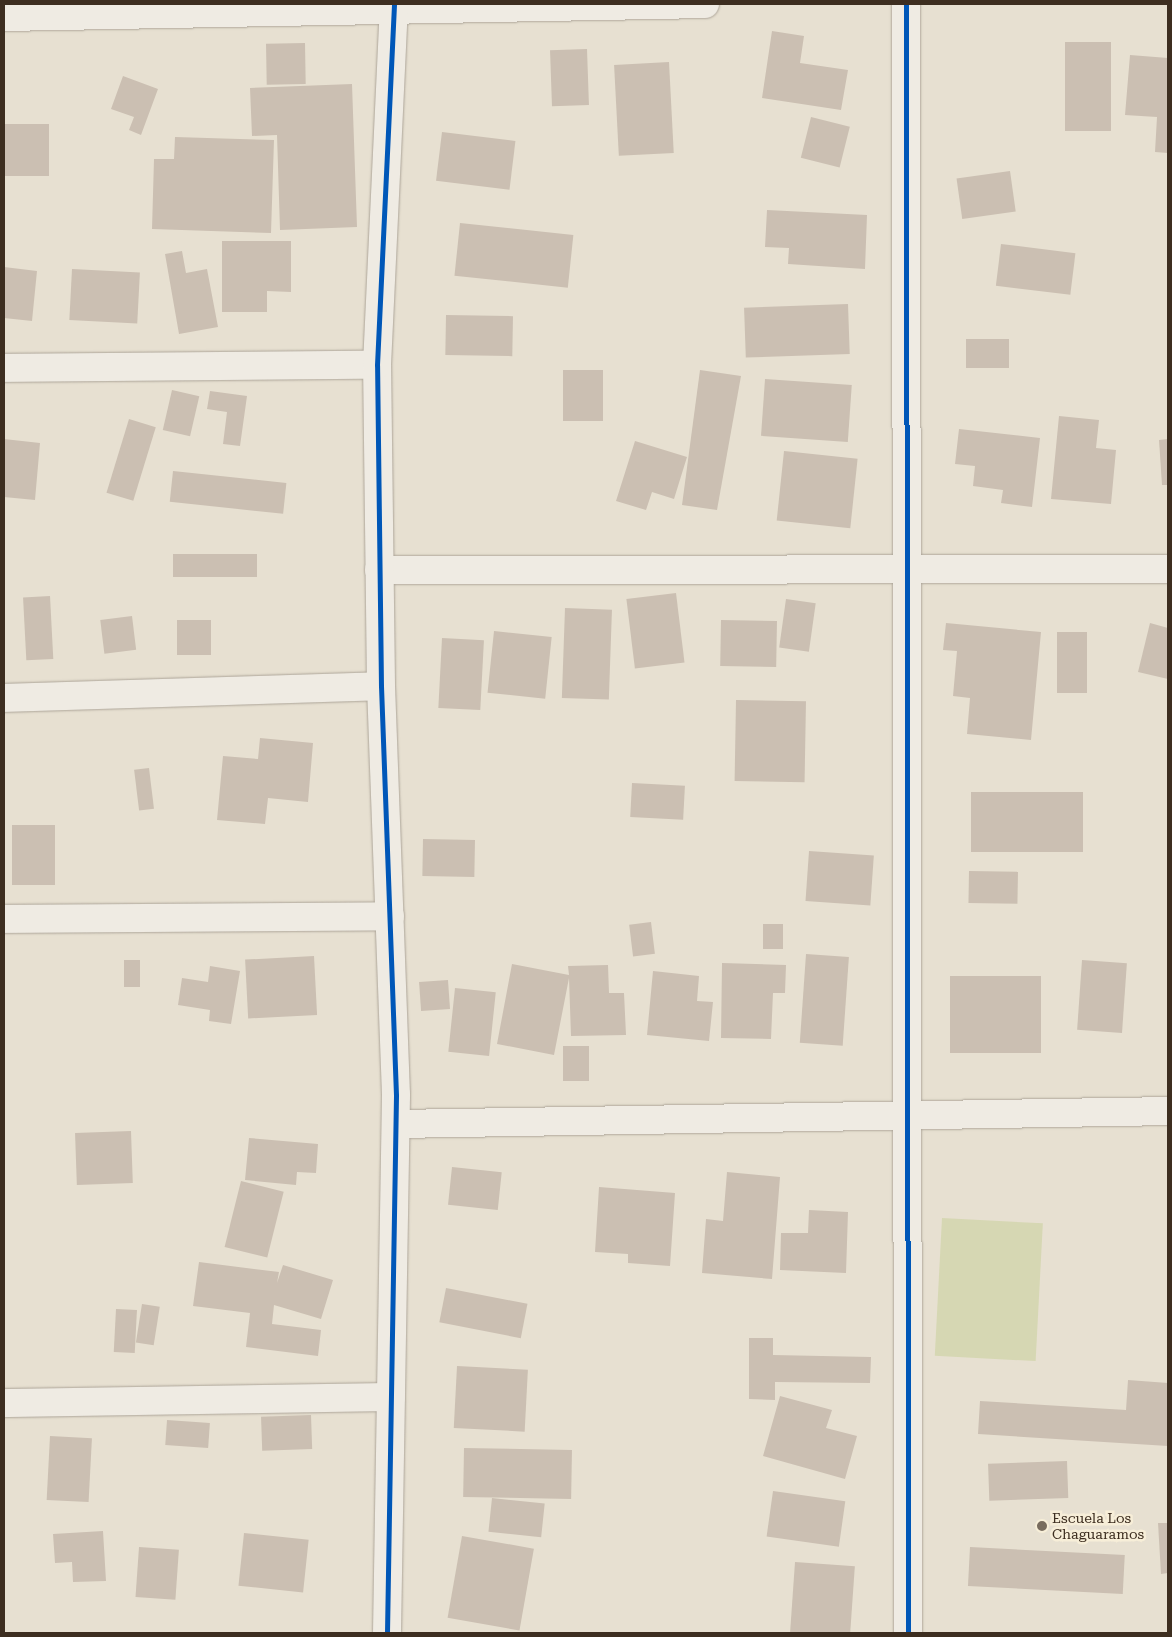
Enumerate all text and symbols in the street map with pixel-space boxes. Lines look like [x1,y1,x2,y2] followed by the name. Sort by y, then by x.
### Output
[1052,1510,1144,1542] place label: Escuela Los Chaguaramos
[1036,1520,1048,1532] marker: Escuela Los Chaguaramos

